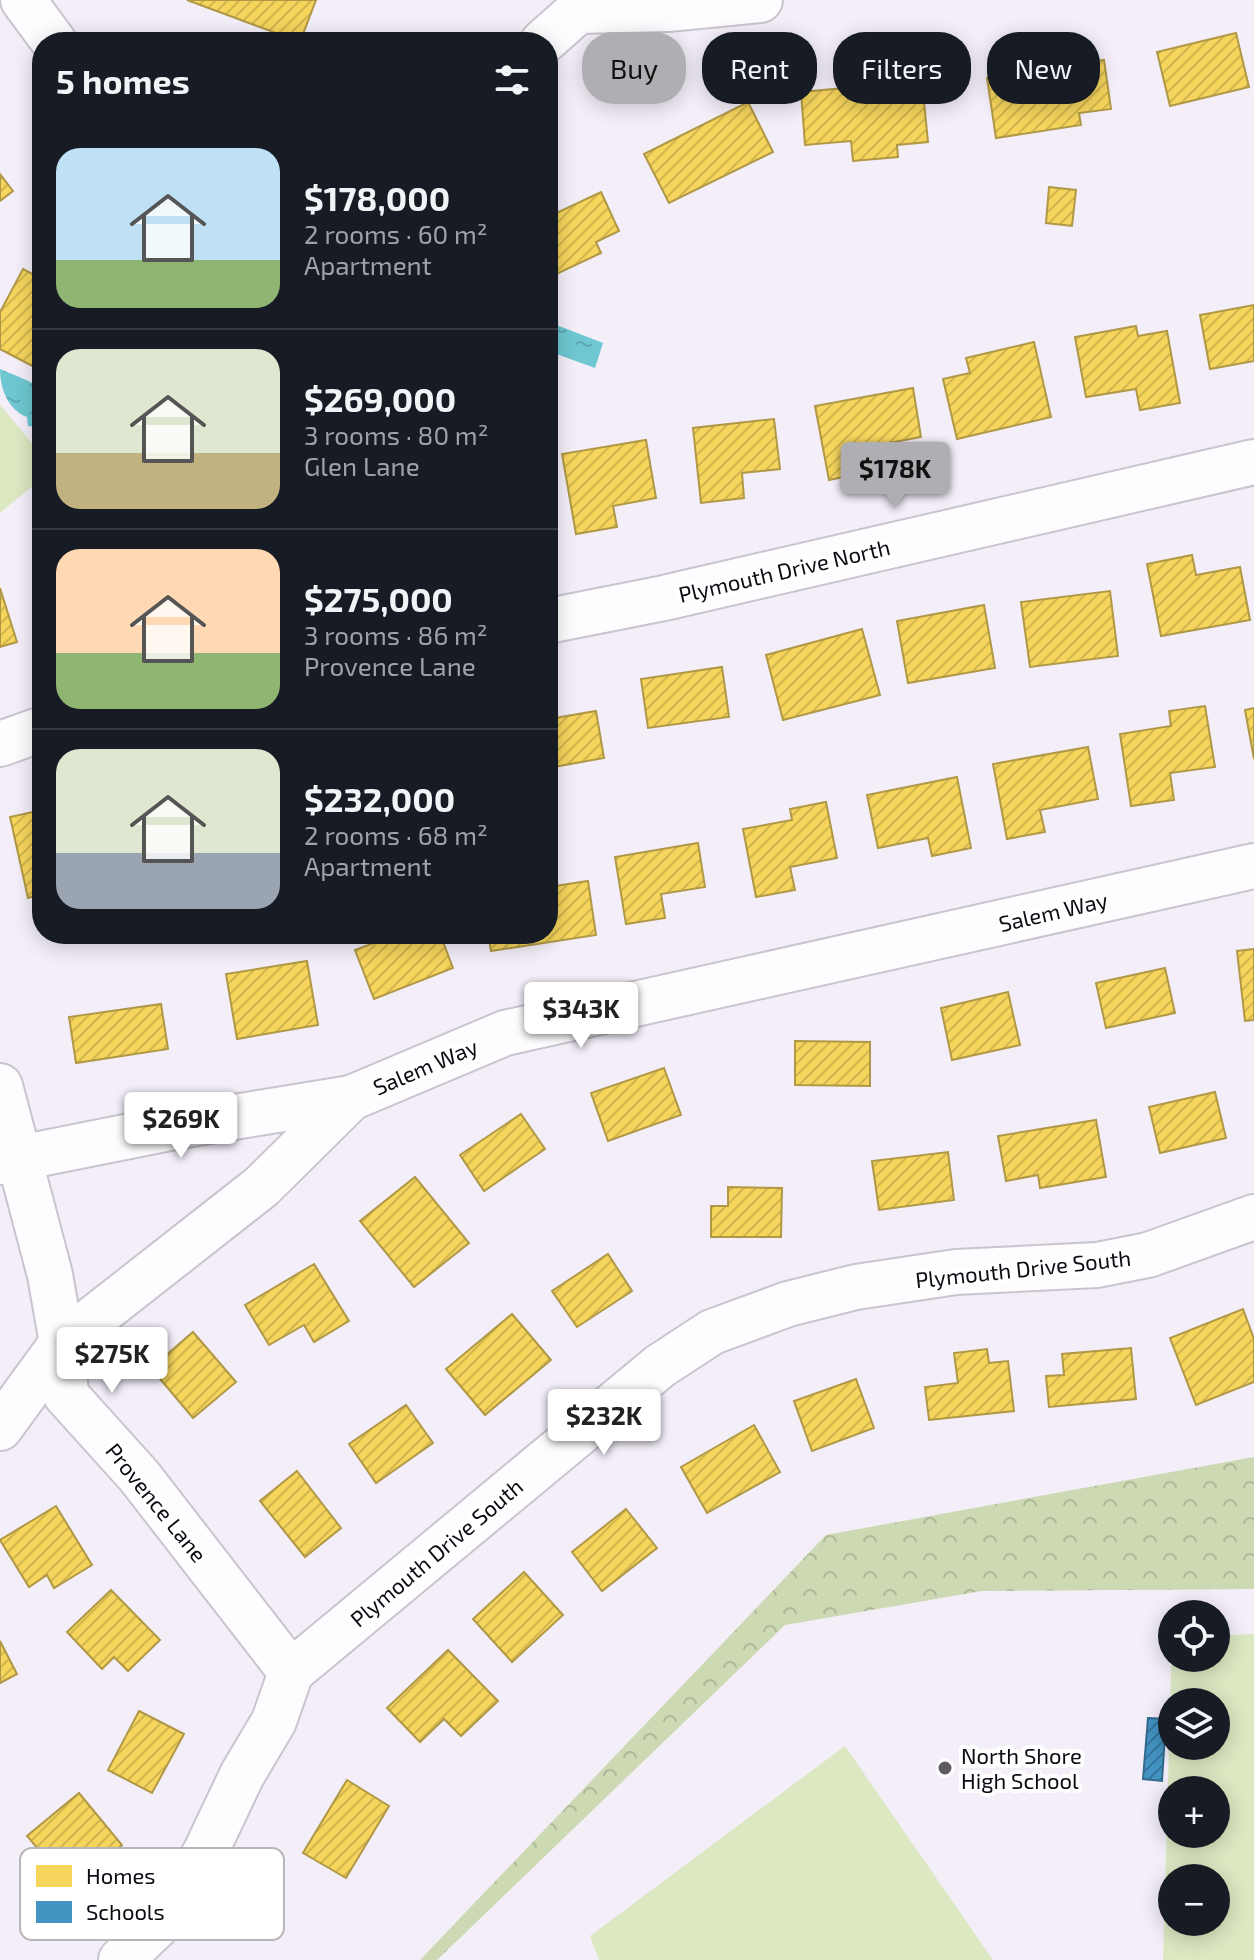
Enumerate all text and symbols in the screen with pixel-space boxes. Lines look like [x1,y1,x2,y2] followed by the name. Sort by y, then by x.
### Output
[582,32,686,104] chip: Buy
[702,32,817,104] chip: Rent
[833,32,971,104] chip: Filters
[987,32,1100,104] chip: New
[490,58,534,102] icon: filters
[56,60,190,101] text: 5 homes
[304,177,450,218] text: $178,000
[120,180,216,276] icon: home
[304,218,488,249] text: 2 rooms · 60 m²
[304,249,432,280] text: Apartment
[304,378,456,419] text: $269,000
[120,381,216,477] icon: home
[304,419,488,450] text: 3 rooms · 80 m²
[839,442,951,510] pin: $178K
[304,450,420,481] text: Glen Lane
[859,452,931,483] text: $178K
[676,533,892,607] street label: Plymouth Drive North
[304,578,453,619] text: $275,000
[120,581,216,677] icon: home
[304,619,488,650] text: 3 rooms · 86 m²
[304,650,476,681] text: Provence Lane
[304,778,455,819] text: $232,000
[120,781,216,877] icon: home
[304,819,488,850] text: 2 rooms · 68 m²
[304,850,432,881] text: Apartment
[996,886,1110,936] street label: Salem Way
[525,982,637,1050] pin: $343K
[542,992,620,1023] text: $343K
[369,1032,481,1100] street label: Salem Way
[125,1092,237,1160] pin: $269K
[142,1102,220,1133] text: $269K
[914,1244,1132,1292] street label: Plymouth Drive South
[56,1327,168,1395] pin: $275K
[75,1337,149,1368] text: $275K
[548,1389,660,1457] pin: $232K
[566,1399,642,1430] text: $232K
[101,1437,213,1567] street label: Provence Lane
[345,1472,527,1632] street label: Plymouth Drive South
[1158,1600,1230,1936] map controls
[1158,1600,1230,1672] button: locate
[1158,1688,1230,1760] button: layers
[961,1742,1082,1793] place label: North Shore High School
[936,1759,954,1777] marker: North Shore High School
[1158,1776,1230,1848] button: +
[20,1848,284,1940] legend
[86,1862,155,1888] text: Homes
[1158,1864,1230,1936] button: −
[86,1898,165,1924] text: Schools

